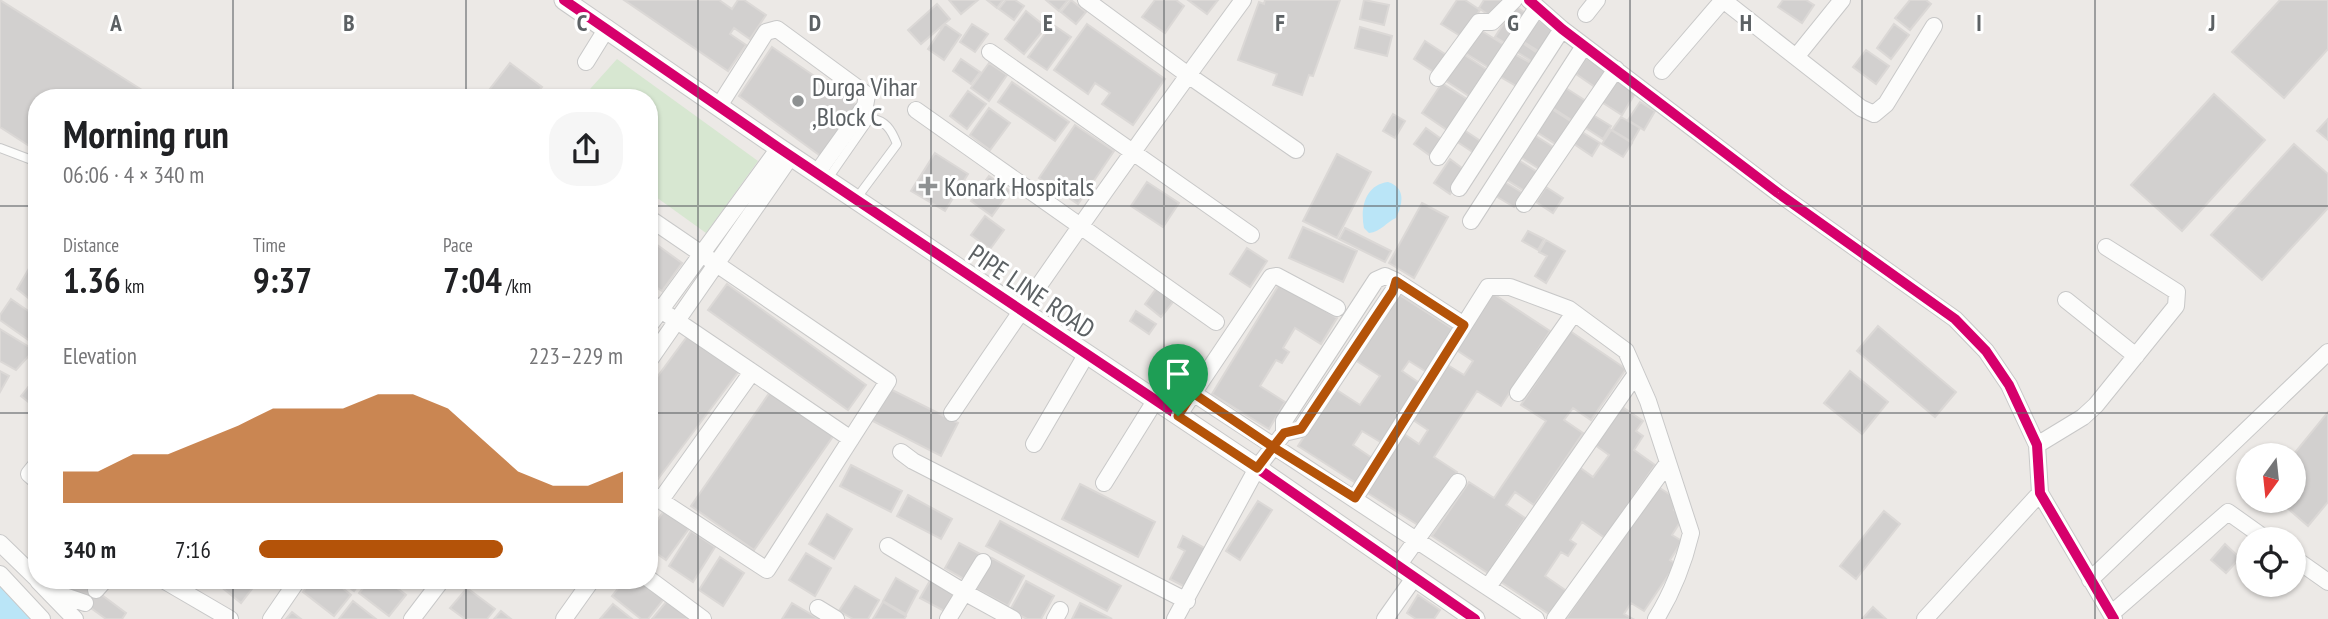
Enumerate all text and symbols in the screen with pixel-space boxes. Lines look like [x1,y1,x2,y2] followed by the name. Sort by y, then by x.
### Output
[109,8,122,37] text: A
[343,8,355,37] text: B
[577,8,588,37] text: C
[809,8,821,37] text: D
[1043,8,1053,37] text: E
[1275,8,1285,37] text: F
[1507,8,1519,37] text: G
[1740,8,1752,37] text: H
[1976,8,1982,37] text: I
[2208,8,2215,37] text: J
[812,70,917,133] place label: Durga Vihar ,Block C
[790,93,806,109] marker: Durga Vihar ,Block C
[63,109,229,158] text: Morning run
[549,112,623,186] button: share
[63,160,204,189] text: 06:06 · 4 × 340 m
[944,170,1094,203] place label: Konark Hospitals
[918,176,938,196] marker: Konark Hospitals
[63,233,119,257] text: Distance
[253,233,286,257] text: Time
[443,233,473,257] text: Pace
[963,237,1101,345] street label: PIPE LINE ROAD
[63,257,121,303] text: 1.36
[253,257,312,303] text: 9:37
[443,257,502,303] text: 7:04
[121,274,144,298] text: km
[502,274,531,298] text: /km
[63,341,137,370] text: Elevation
[529,341,623,370] text: 223–229 m
[1148,344,1208,416] pin
[1159,355,1197,393] icon: arrive
[2236,443,2306,513] north arrow
[2236,443,2306,597] map controls
[2236,527,2306,597] button: locate
[63,535,116,564] text: 340 m
[175,535,211,564] text: 7:16

